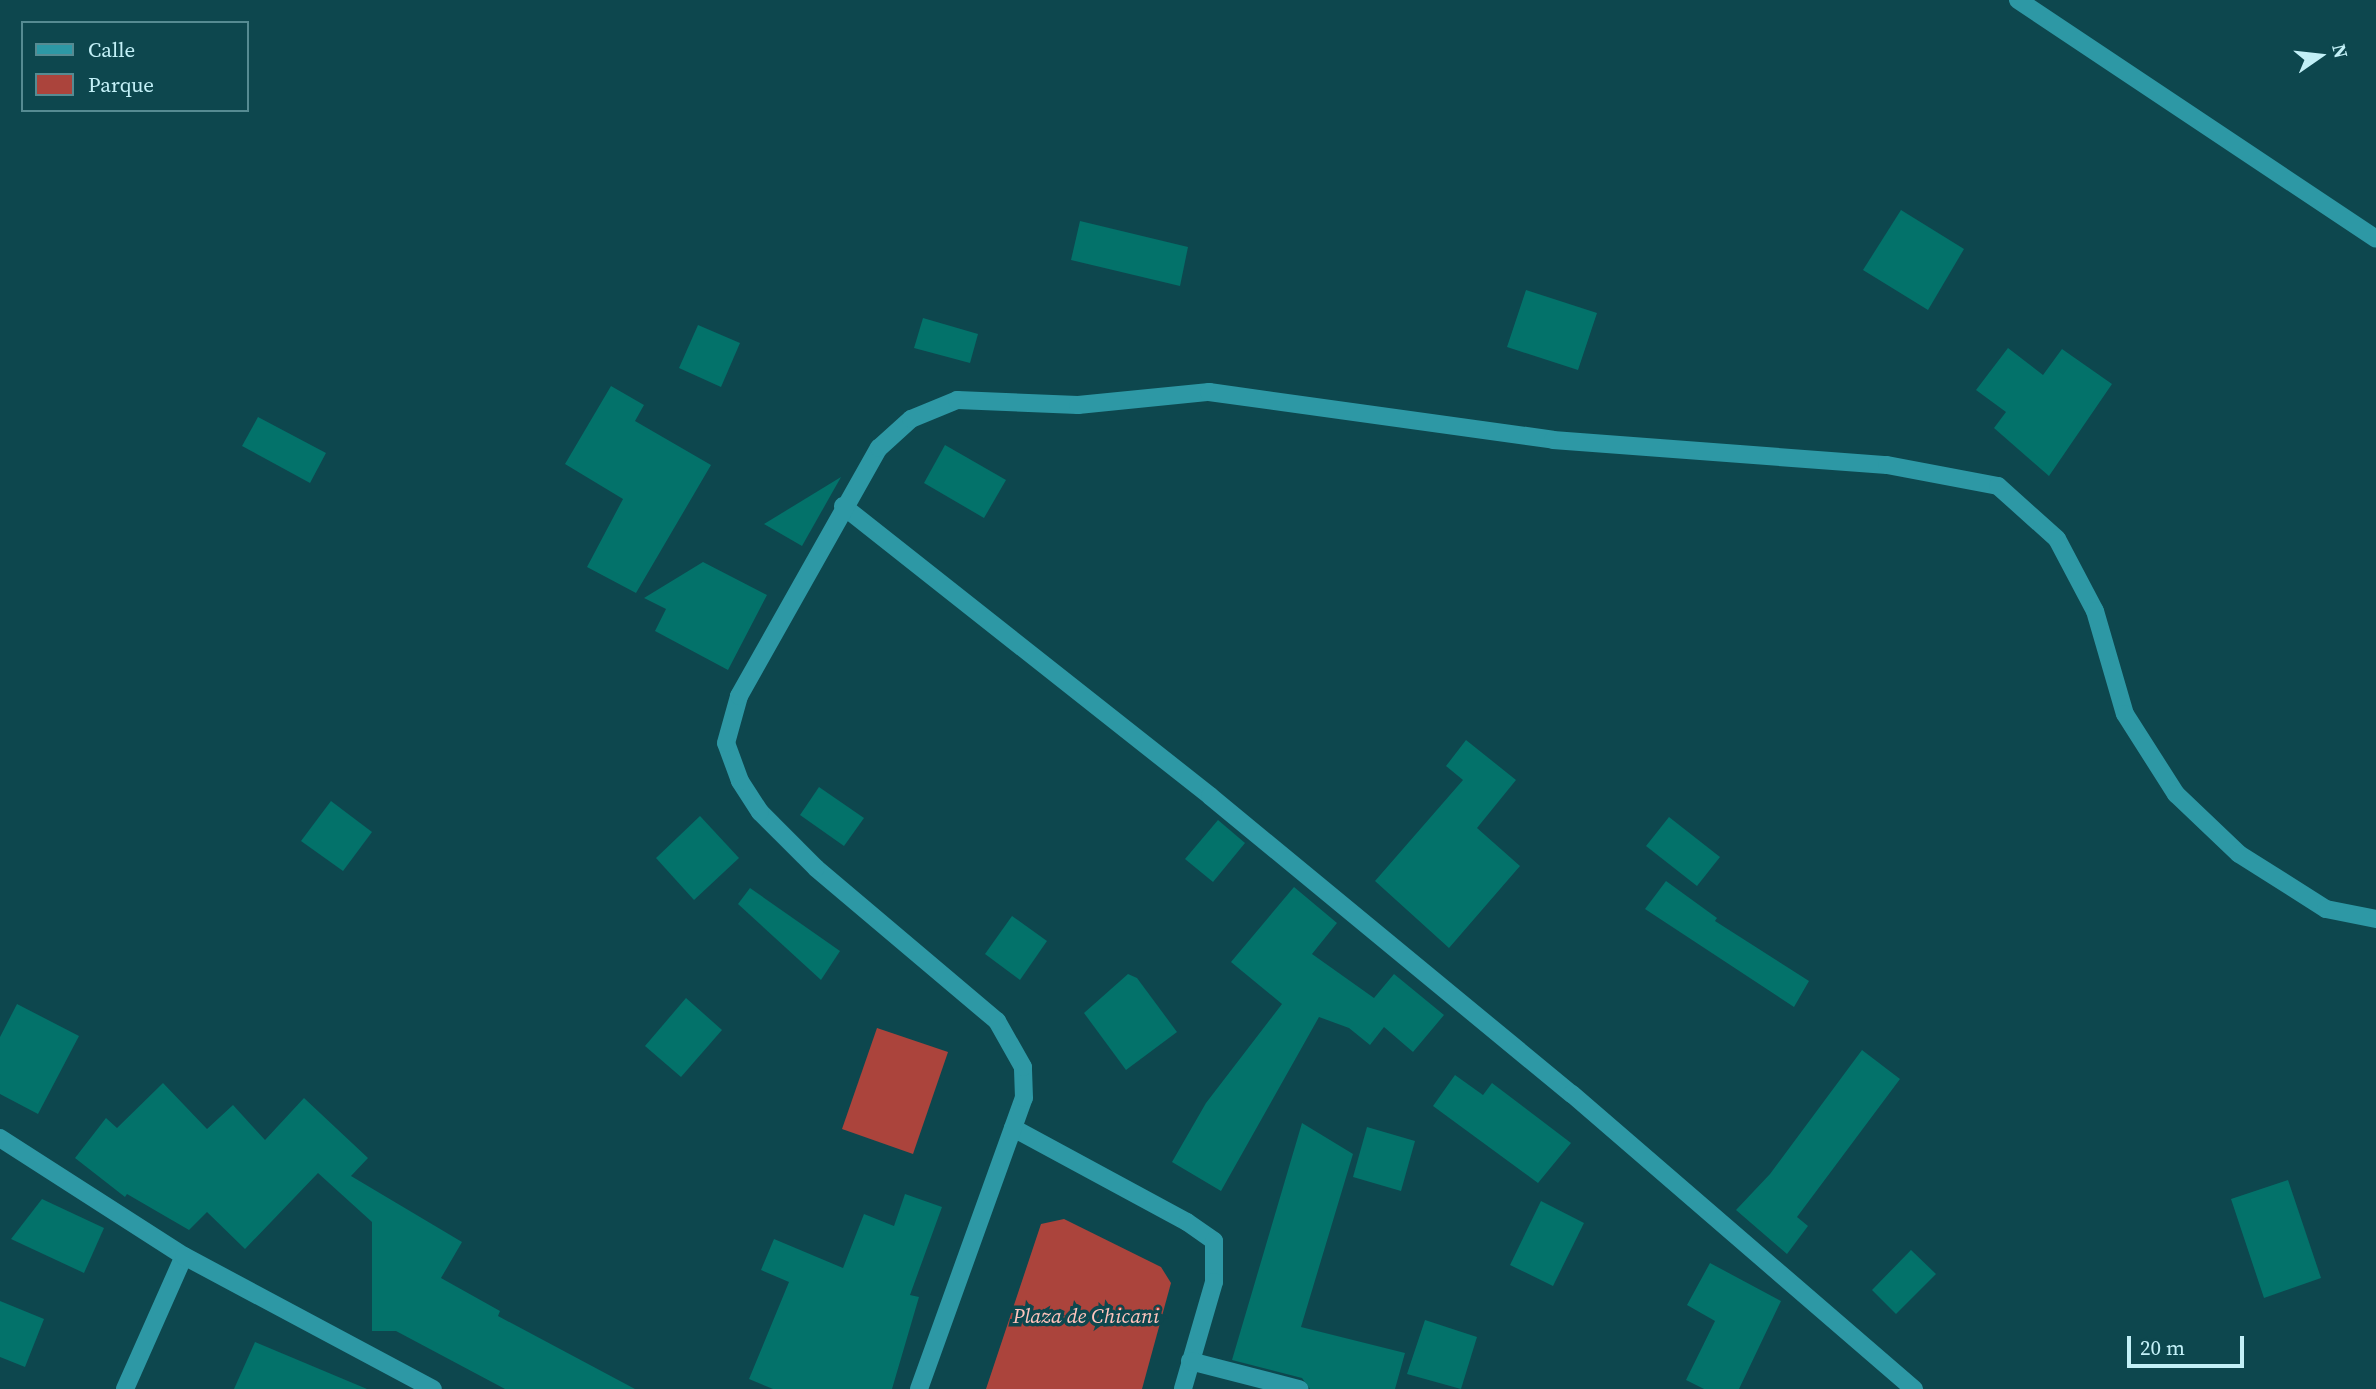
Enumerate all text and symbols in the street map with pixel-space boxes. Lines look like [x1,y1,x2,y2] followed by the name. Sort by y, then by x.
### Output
[21,21,248,112] legend
[2285,21,2355,91] north arrow
[88,35,135,64] text: Calle
[2326,41,2355,61] text: N
[88,70,154,99] text: Parque
[1013,1303,1159,1329] park label: Plaza de Chicani
[2131,1322,2248,1366] scale bar
[2140,1333,2185,1362] text: 20 m

